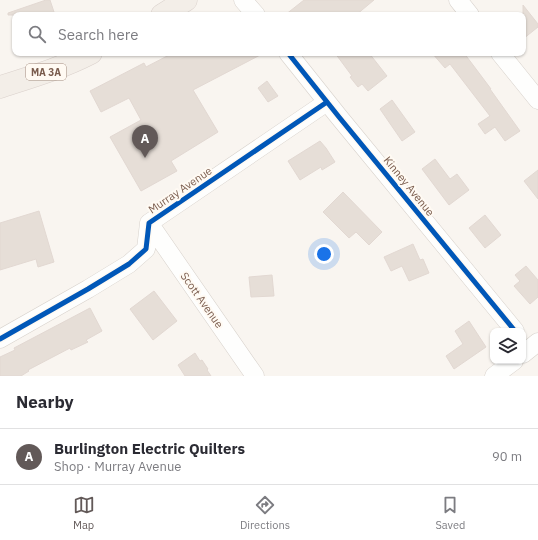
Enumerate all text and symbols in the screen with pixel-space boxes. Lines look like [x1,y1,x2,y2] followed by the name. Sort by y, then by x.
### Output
[12,12,526,56] search box
[26,23,48,45] icon: search
[58,25,138,44] text: Search here
[26,64,66,80] road number: MA 3A
[132,125,158,158] pin: A
[381,153,437,219] street label: Kinney Avenue
[145,164,215,216] street label: Murray Avenue
[314,244,334,264] your location
[178,269,226,331] street label: Scott Avenue
[490,328,526,364] map controls
[490,328,526,364] button: layers
[16,391,74,413] text: Nearby
[54,439,245,458] text: Burlington Electric Quilters
[25,448,33,465] text: A
[492,448,522,465] text: 90 m
[54,458,181,475] text: Shop · Murray Avenue
[73,494,95,532] tab: Map
[240,494,290,532] tab: Directions
[435,494,465,532] tab: Saved

